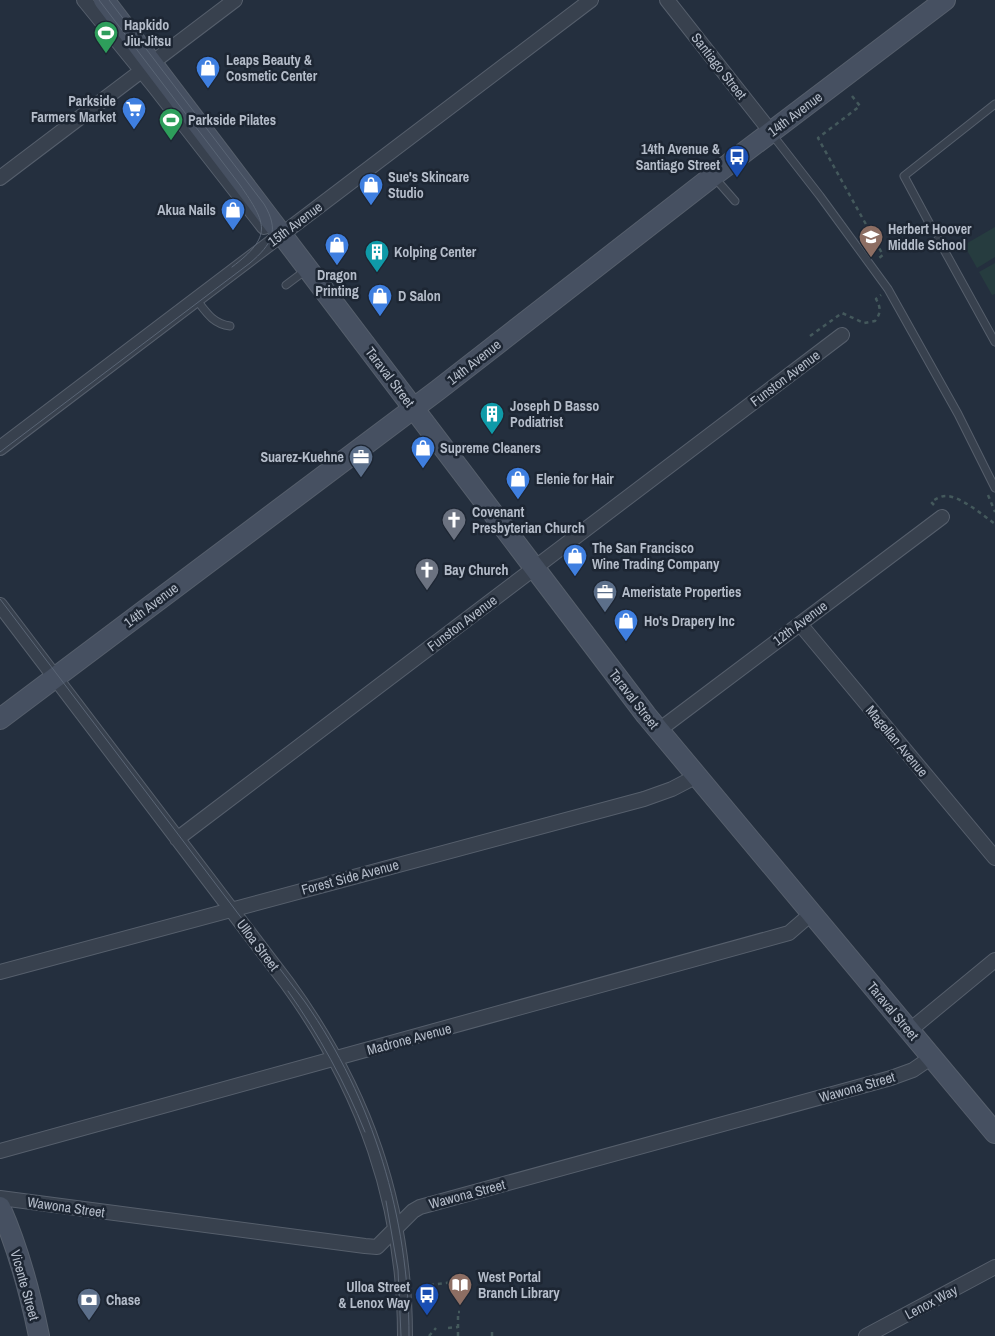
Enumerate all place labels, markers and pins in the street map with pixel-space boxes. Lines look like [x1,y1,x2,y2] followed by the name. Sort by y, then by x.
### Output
[124,16,171,50] place label: Hapkido Jiu-Jitsu
[93,20,119,54] sports icon: Hapkido Jiu-Jitsu
[226,51,318,85] place label: Leaps Beauty & Cosmetic Center
[195,55,221,89] shop icon: Leaps Beauty & Cosmetic Center
[31,92,116,126] place label: Parkside Farmers Market
[121,96,147,130] supermarket icon: Parkside Farmers Market
[158,107,184,141] sports icon: Parkside Pilates
[188,111,276,129] place label: Parkside Pilates
[636,140,721,174] place label: 14th Avenue & Santiago Street
[724,144,750,178] bus stop icon: 14th Avenue & Santiago Street
[388,168,469,202] place label: Sue's Skincare Studio
[358,172,384,206] shop icon: Sue's Skincare Studio
[220,197,246,231] shop icon: Akua Nails
[157,201,216,219] place label: Akua Nails
[888,220,972,254] place label: Herbert Hoover Middle School
[858,224,884,258] school or university icon: Herbert Hoover Middle School
[324,232,350,266] shop icon: Dragon Printing
[364,239,390,273] building icon: Kolping Center
[394,243,477,261] place label: Kolping Center
[315,266,359,300] place label: Dragon Printing
[367,283,393,317] shop icon: D Salon
[398,287,441,305] place label: D Salon
[510,397,599,431] place label: Joseph D Basso Podiatrist
[479,401,505,435] building icon: Joseph D Basso Podiatrist
[410,435,436,469] shop icon: Supreme Cleaners
[440,439,541,457] place label: Supreme Cleaners
[348,444,374,478] office icon: Suarez-Kuehne
[260,448,344,466] place label: Suarez-Kuehne
[505,466,531,500] shop icon: Elenie for Hair
[536,470,614,488] place label: Elenie for Hair
[472,503,585,537] place label: Covenant Presbyterian Church
[441,507,467,541] church icon: Covenant Presbyterian Church
[592,539,720,573] place label: The San Francisco Wine Trading Company
[562,543,588,577] shop icon: The San Francisco Wine Trading Company
[414,557,440,591] church icon: Bay Church
[444,561,508,579] place label: Bay Church
[592,579,618,613] office icon: Ameristate Properties
[622,583,741,601] place label: Ameristate Properties
[613,608,639,642] shop icon: Ho's Drapery Inc
[644,612,735,630] place label: Ho's Drapery Inc
[478,1268,560,1302] place label: West Portal Branch Library
[447,1272,473,1306] library icon: West Portal Branch Library
[338,1278,411,1312] place label: Ulloa Street & Lenox Way
[414,1282,440,1316] bus stop icon: Ulloa Street & Lenox Way
[76,1287,102,1321] bank icon: Chase
[106,1291,140,1309] place label: Chase

